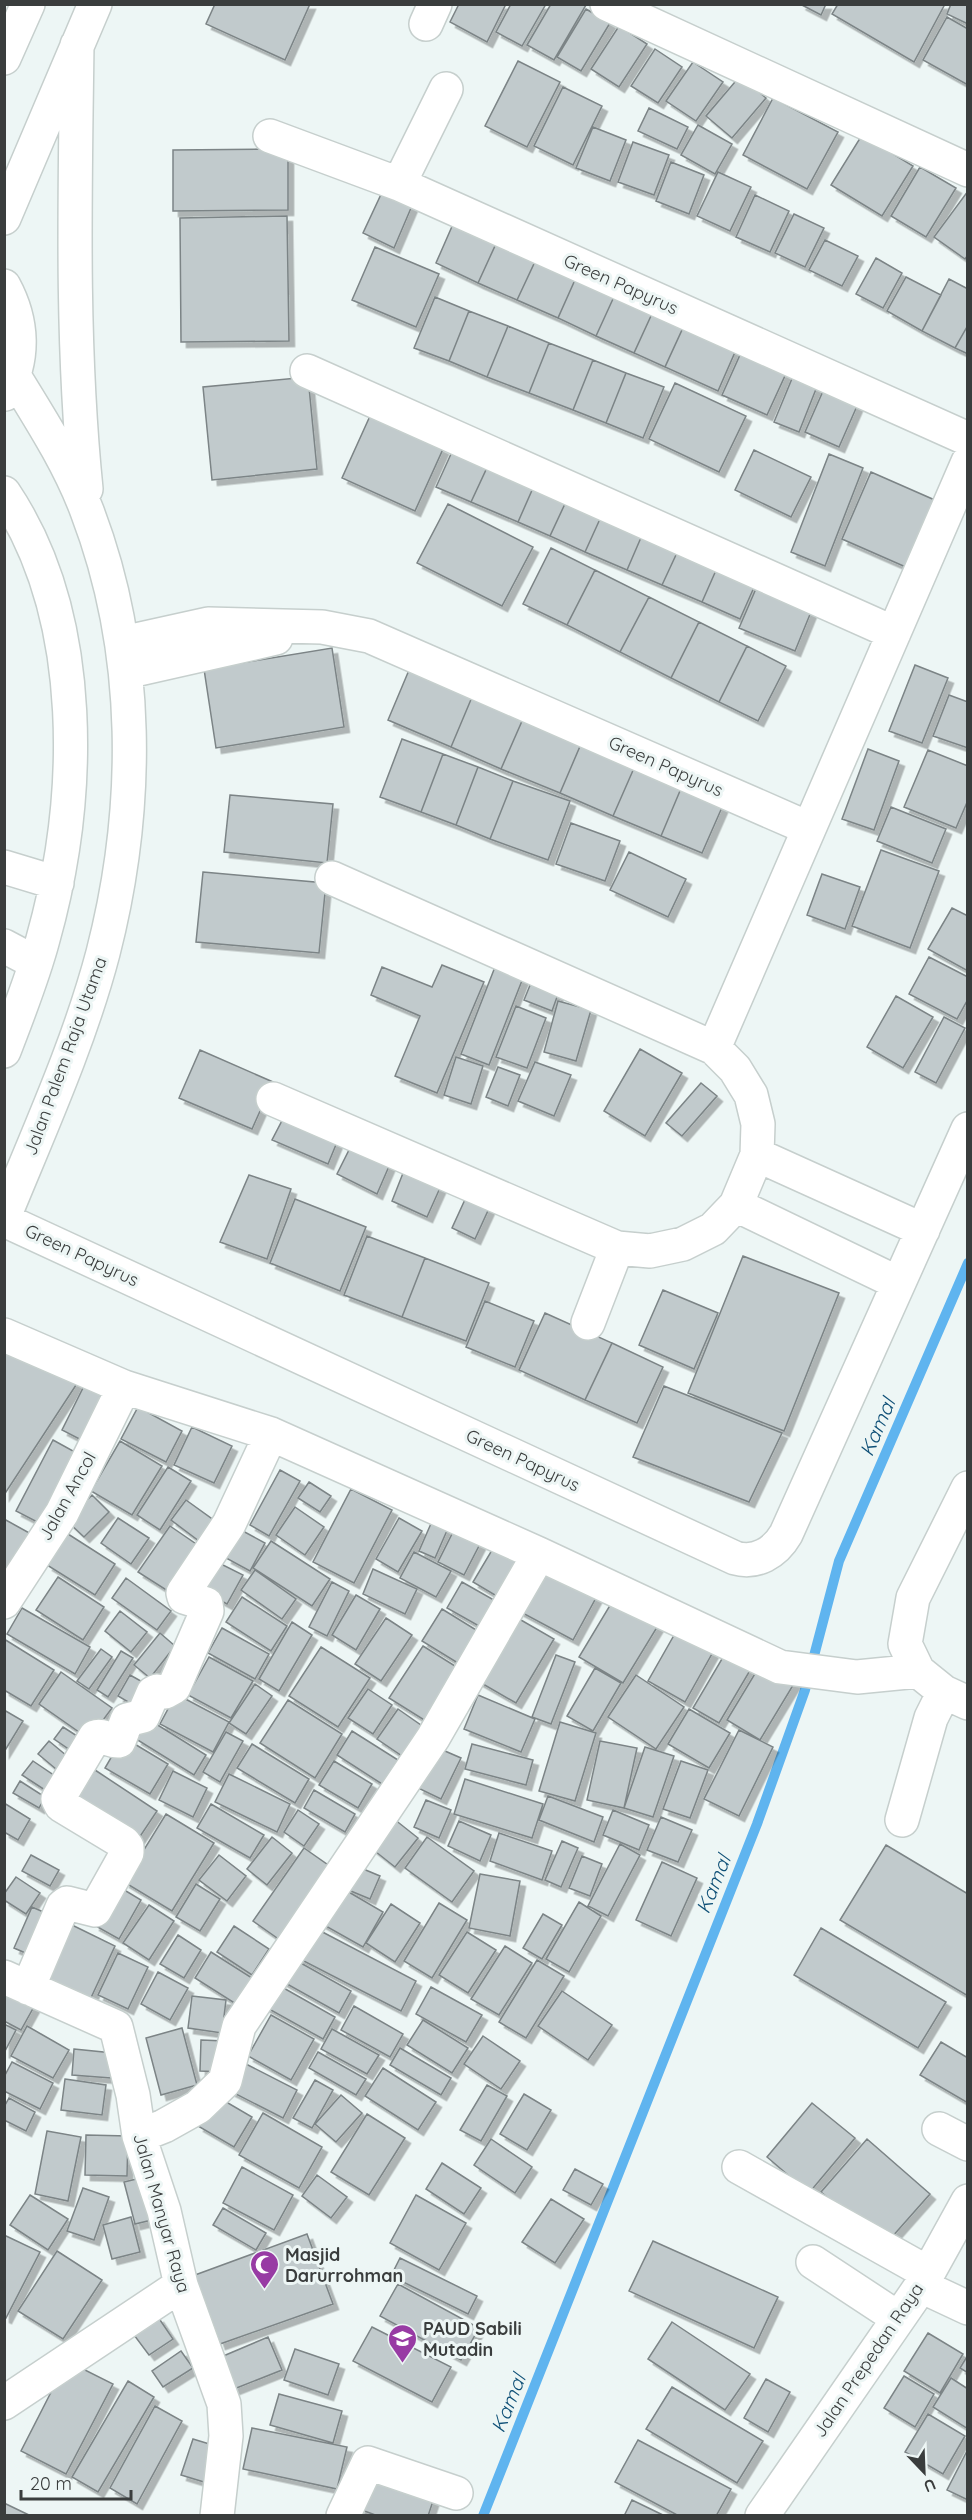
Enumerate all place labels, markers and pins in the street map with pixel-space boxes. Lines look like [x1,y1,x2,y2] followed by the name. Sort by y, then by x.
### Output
[285,2243,403,2287] place label: Masjid Darurrohman
[248,2248,280,2290] mosque icon: Masjid Darurrohman
[423,2317,522,2361] place label: PAUD Sabili Mutadin
[386,2322,418,2364] school or university icon: PAUD Sabili Mutadin

